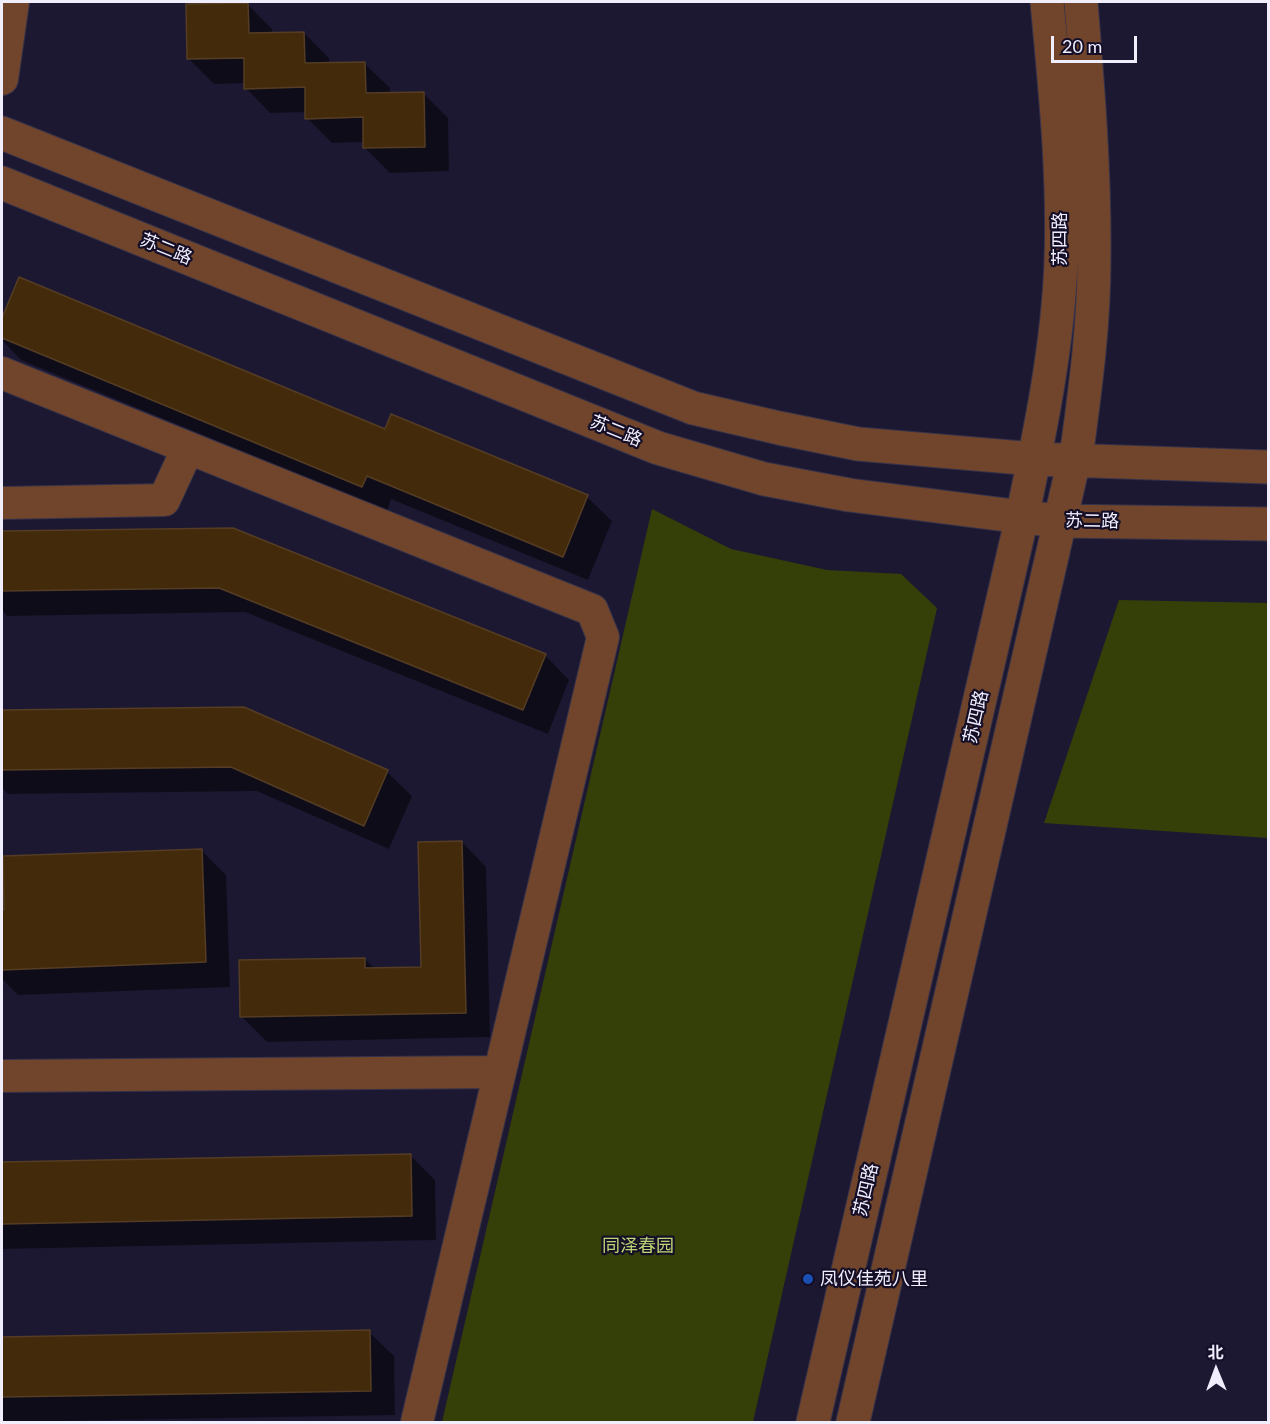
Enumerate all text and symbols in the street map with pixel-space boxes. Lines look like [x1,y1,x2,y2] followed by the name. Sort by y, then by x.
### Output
[1054,24,1140,62] scale bar
[1062,35,1102,57] text: 20 m
[1049,212,1071,266] street label: 苏四路
[137,229,195,269] street label: 苏二路
[587,411,645,451] street label: 苏二路
[1065,510,1119,532] street label: 苏二路
[959,688,993,746] street label: 苏四路
[849,1161,883,1219] street label: 苏四路
[602,1235,674,1257] park label: 同泽春园
[820,1268,928,1290] place label: 凤仪佳苑八里
[801,1272,815,1286] marker: 凤仪佳苑八里
[1186,1340,1246,1400] north arrow
[1207,1342,1224,1361] text: 北

